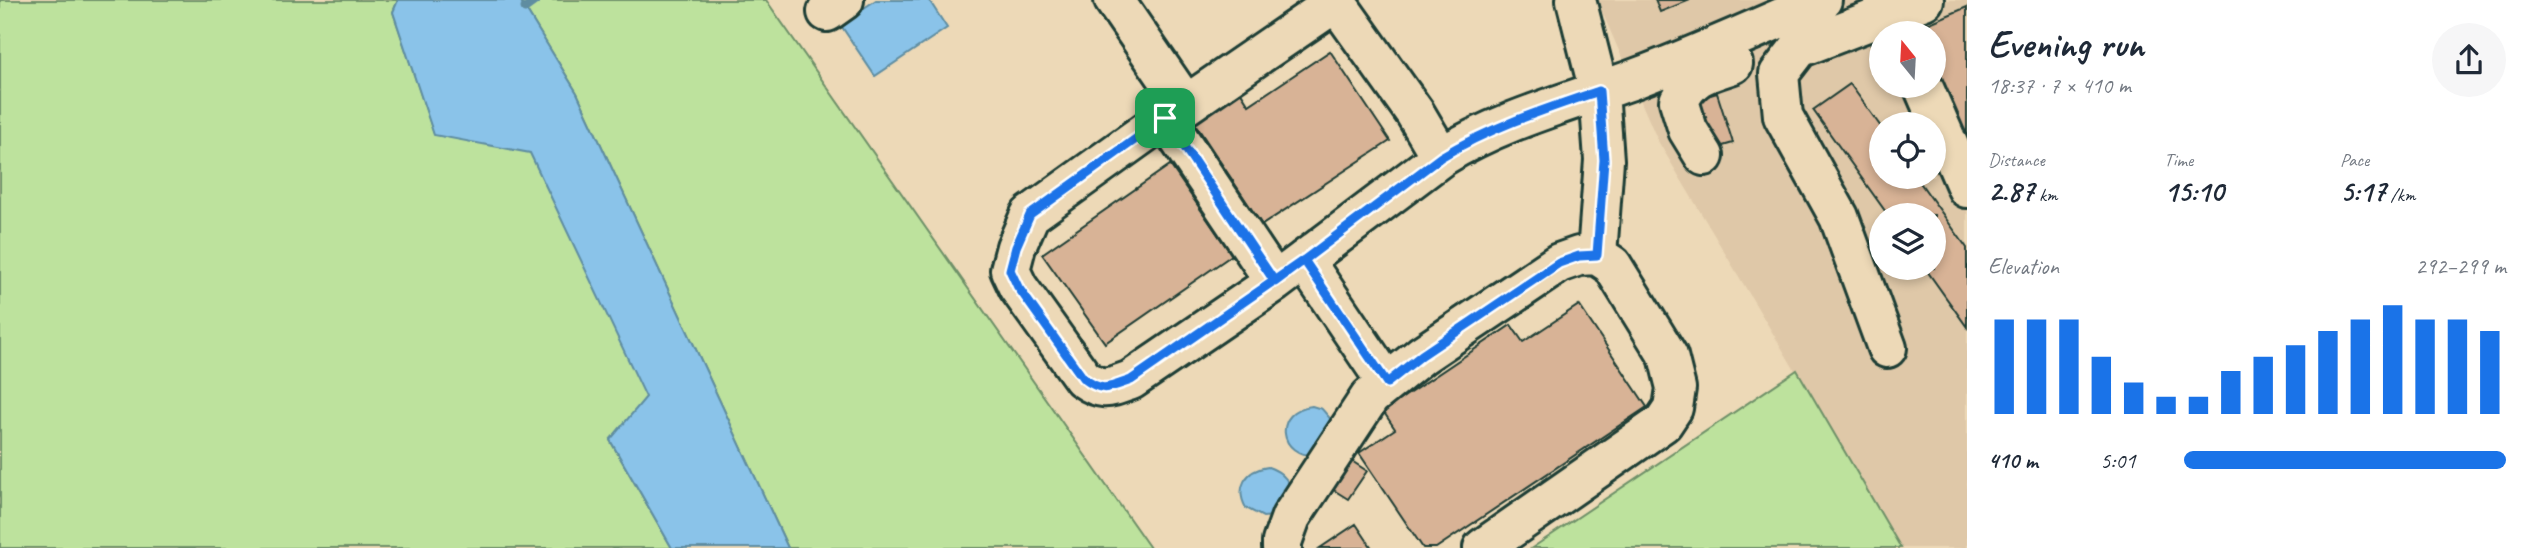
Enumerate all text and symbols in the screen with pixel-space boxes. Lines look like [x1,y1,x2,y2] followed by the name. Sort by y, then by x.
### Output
[1869,21,1946,98] north arrow
[1869,21,1946,280] map controls
[1988,21,2144,68] text: Evening run
[2432,23,2506,97] button: share
[1988,71,2131,100] text: 18:37 · 7 × 410 m
[1135,88,1195,148] pin
[1146,99,1184,137] icon: arrive
[1869,112,1946,189] button: locate
[1988,148,2045,172] text: Distance
[2164,148,2193,172] text: Time
[2340,148,2369,172] text: Pace
[1988,172,2034,210] text: 2.87
[2164,172,2223,210] text: 15:10
[2340,172,2386,210] text: 5:17
[2034,183,2058,207] text: km
[2386,183,2415,207] text: /km
[1869,203,1946,280] button: layers
[1988,252,2059,281] text: Elevation
[2415,252,2506,281] text: 292–299 m
[1988,446,2038,475] text: 410 m
[2100,446,2136,475] text: 5:01

